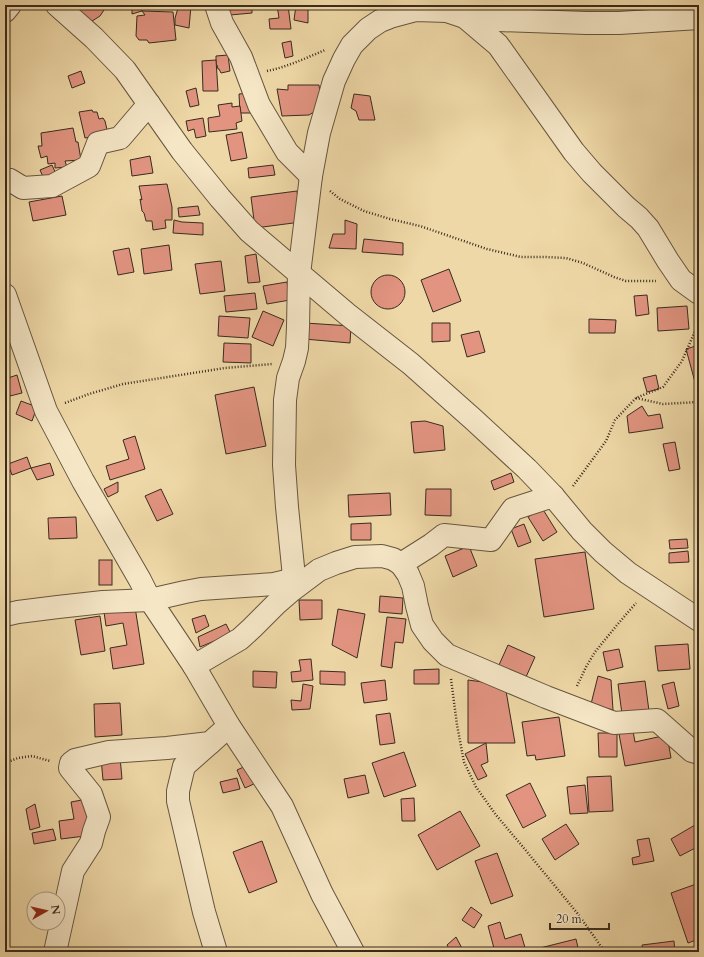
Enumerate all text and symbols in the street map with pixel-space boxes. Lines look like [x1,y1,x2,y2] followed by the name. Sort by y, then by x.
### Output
[26,891,66,931] north arrow
[47,904,64,916] text: N
[550,905,609,931] scale bar
[556,911,583,927] text: 20 m

